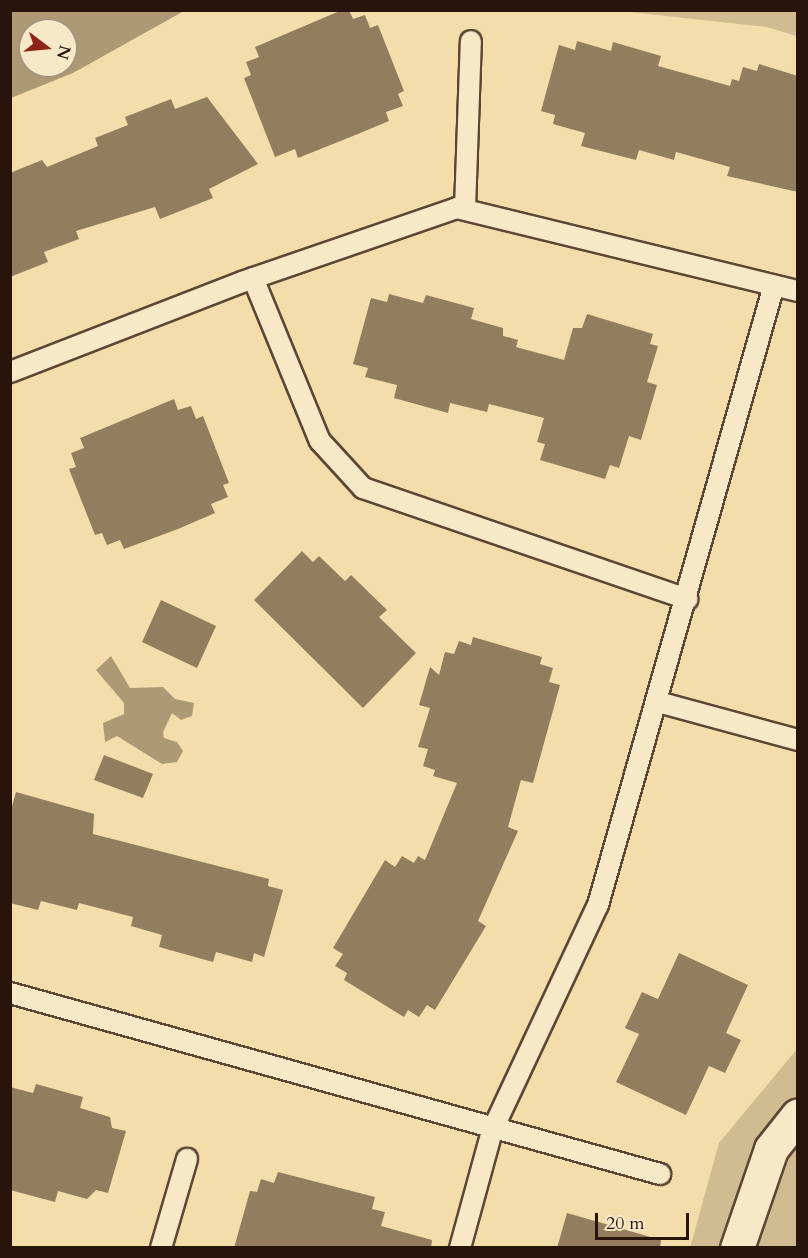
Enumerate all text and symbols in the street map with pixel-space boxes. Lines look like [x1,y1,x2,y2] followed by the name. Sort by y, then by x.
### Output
[18,18,78,78] north arrow
[51,43,76,62] text: N
[598,1201,692,1239] scale bar
[606,1211,645,1236] text: 20 m

